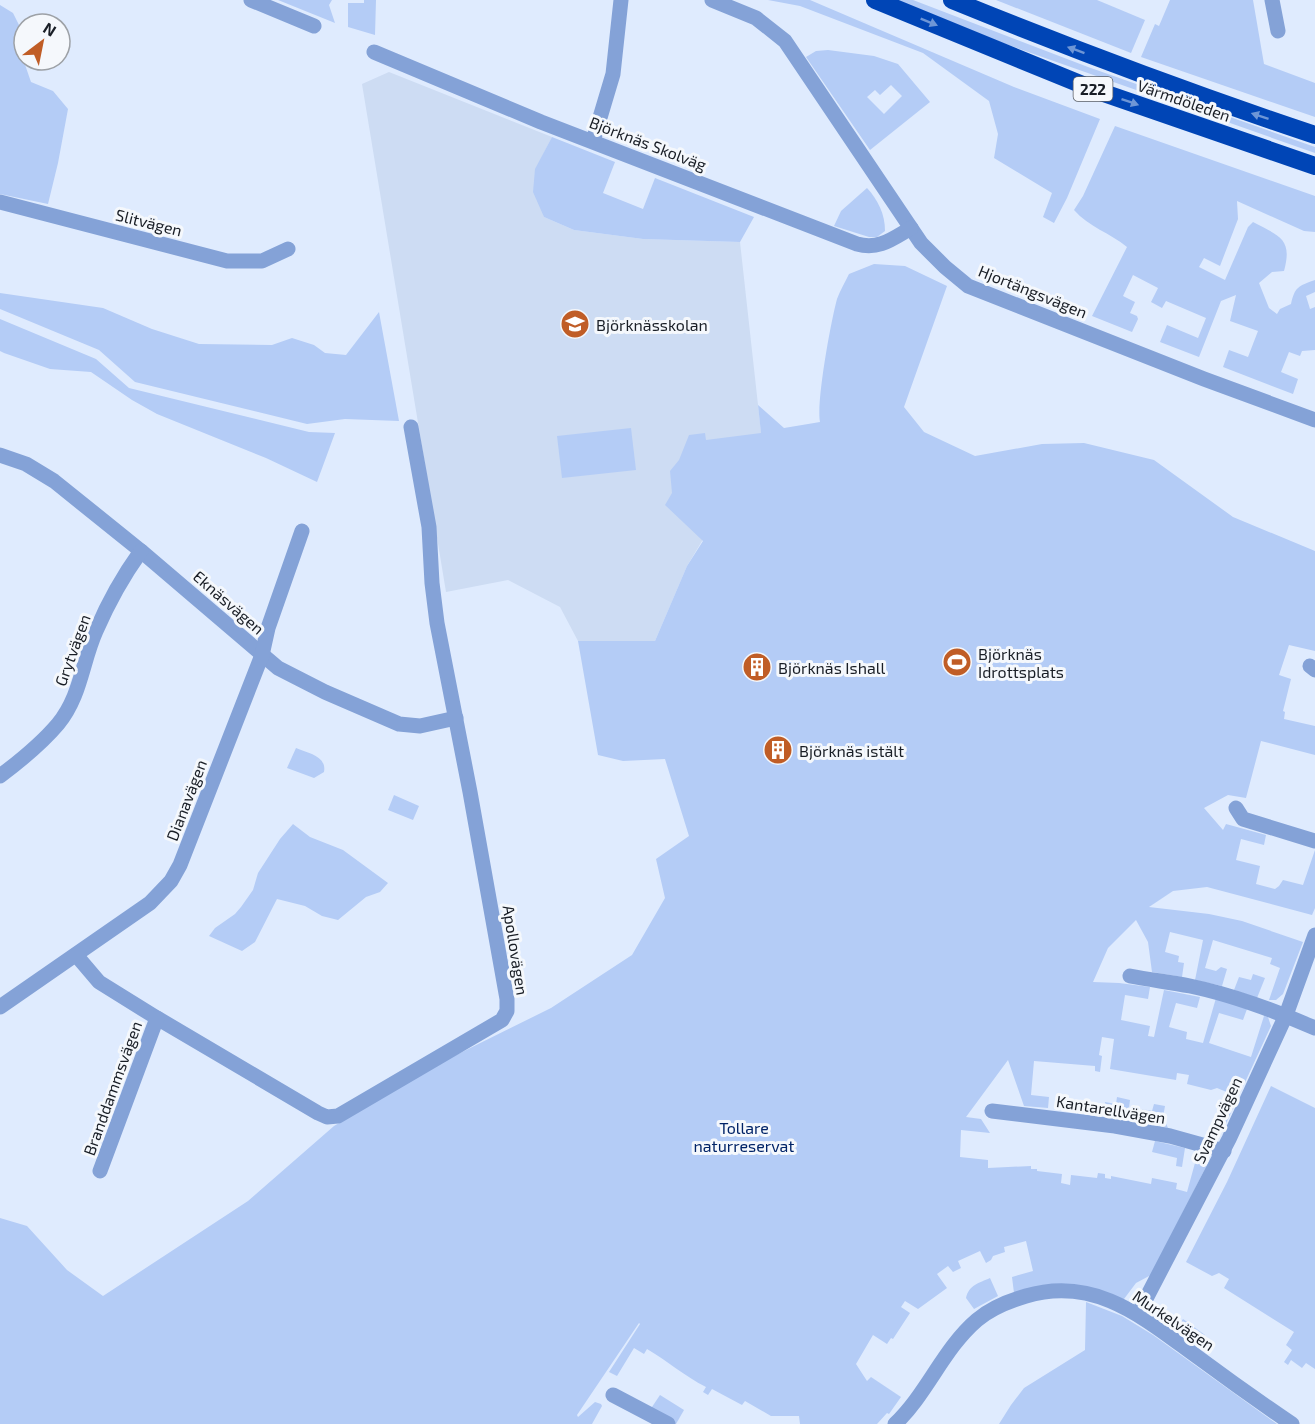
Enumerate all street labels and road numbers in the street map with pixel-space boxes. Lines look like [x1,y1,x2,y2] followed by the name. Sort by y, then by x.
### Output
[1135,75,1233,125] street label: Värmdöleden
[1074,77,1112,101] road number: 222
[586,112,709,175] street label: Björknäs Skolväg
[114,205,184,239] street label: Slitvägen
[976,261,1090,322] street label: Hjortängsvägen
[190,566,268,638] street label: Eknäsvägen
[50,612,94,688] street label: Grytvägen
[162,757,210,843] street label: Dianavägen
[500,904,532,996] street label: Apollovägen
[79,1018,145,1158] street label: Branddammsvägen
[1189,1074,1245,1166] street label: Svampvägen
[1055,1091,1167,1127] street label: Kantarellvägen
[1130,1286,1218,1354] street label: Murkelvägen

